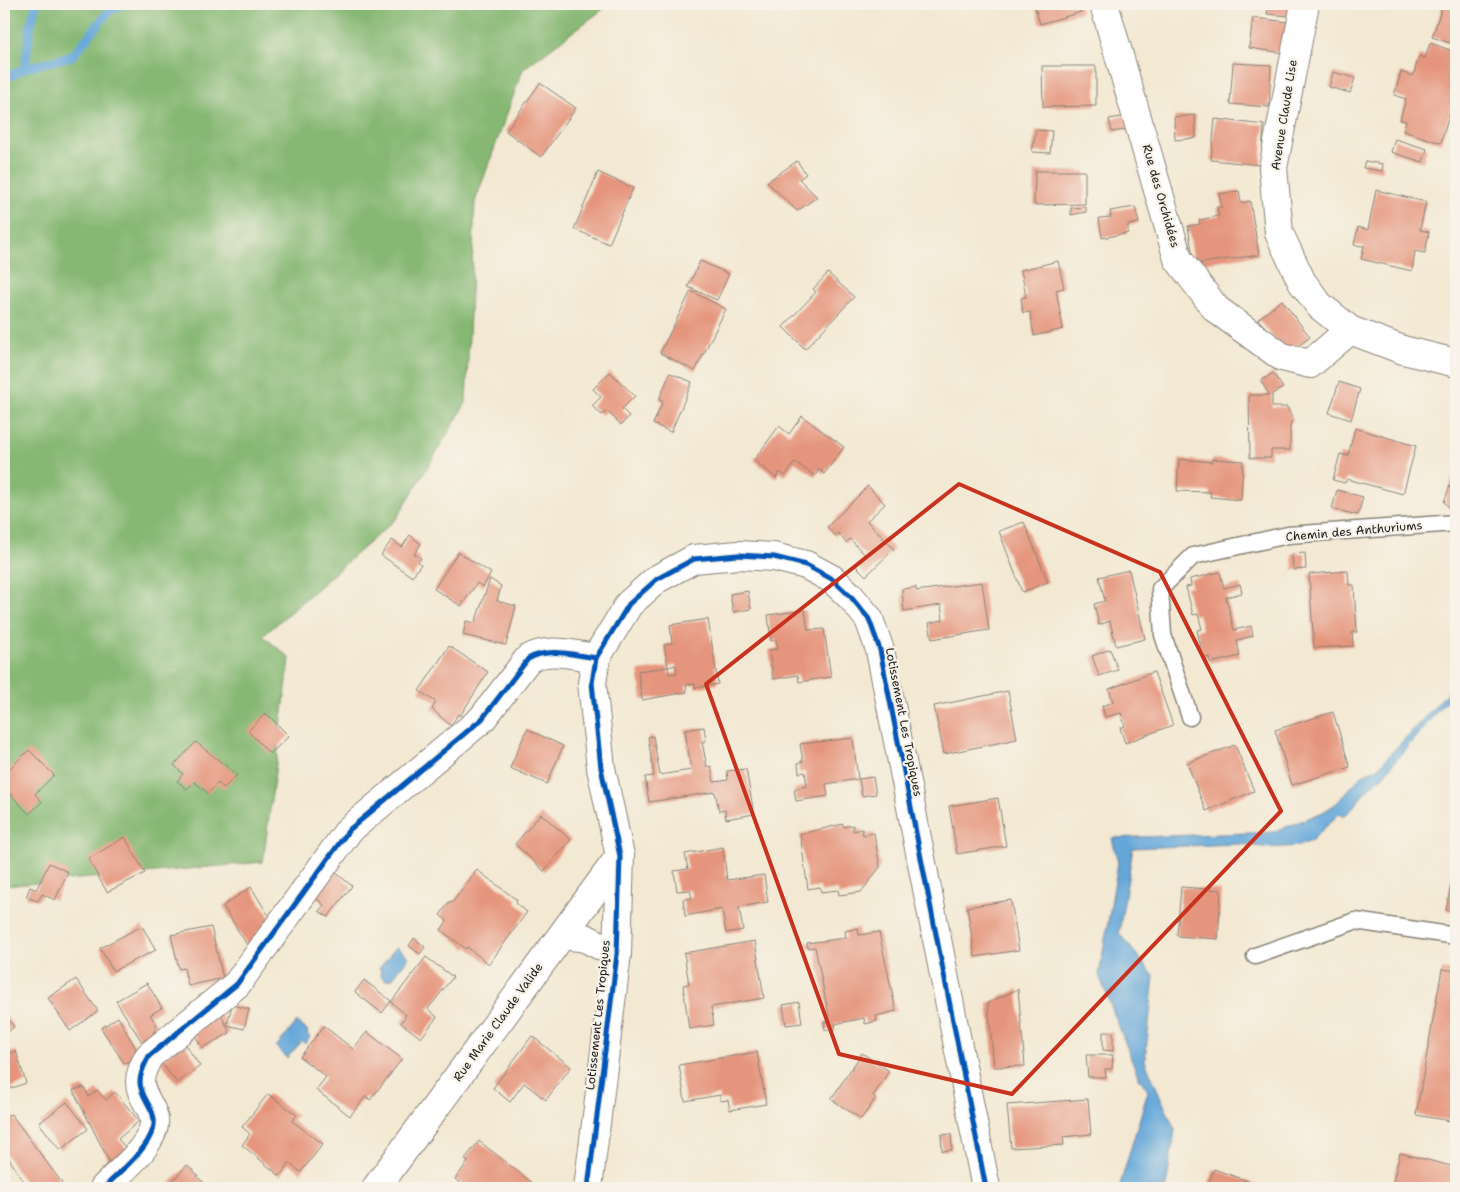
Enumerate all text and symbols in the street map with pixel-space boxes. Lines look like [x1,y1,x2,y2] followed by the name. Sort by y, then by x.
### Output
[1267,58,1301,171] street label: Avenue Claude Lise
[1139,143,1183,250] street label: Rue des Orchidées
[1285,517,1423,545] street label: Chemin des Anthuriums
[882,646,926,798] street label: Lotissement Les Tropiques
[582,939,614,1091] street label: Lotissement Les Tropiques
[450,959,547,1084] street label: Rue Marie Claude Valide

